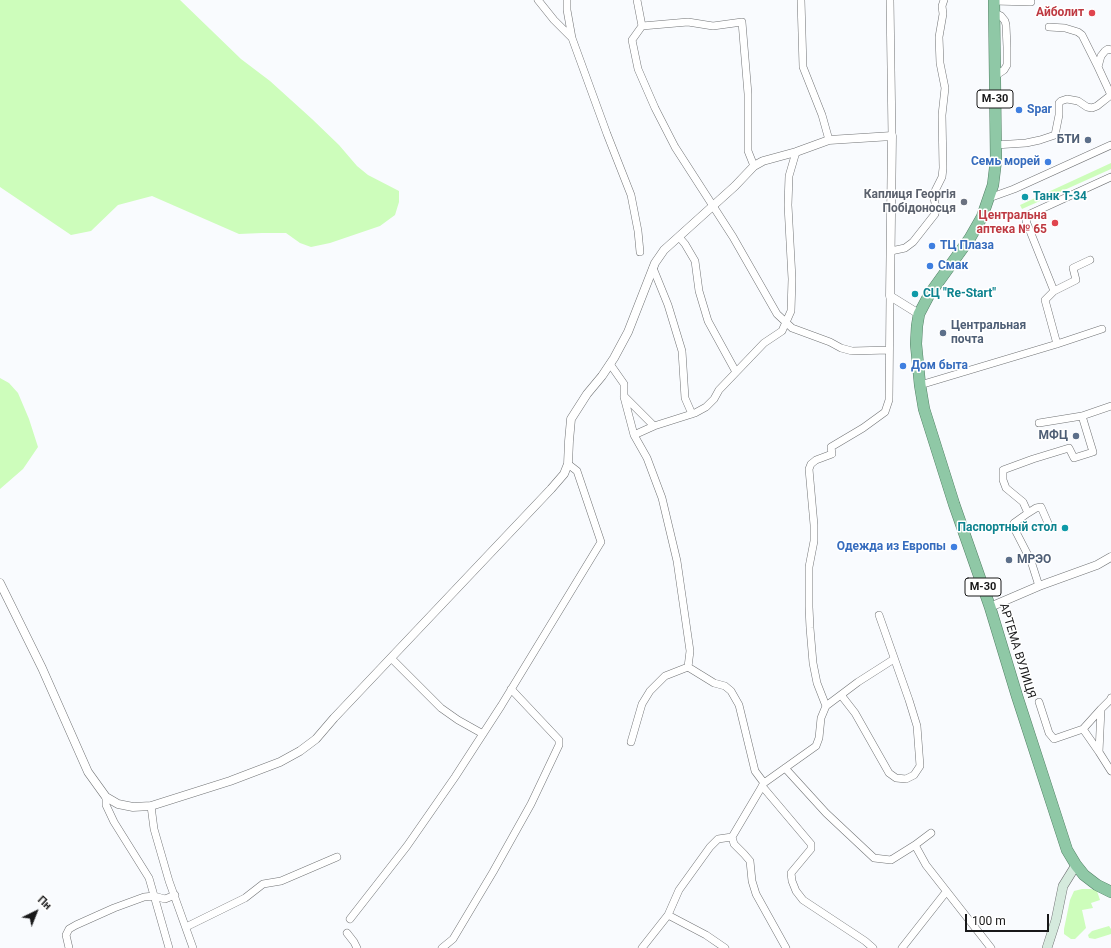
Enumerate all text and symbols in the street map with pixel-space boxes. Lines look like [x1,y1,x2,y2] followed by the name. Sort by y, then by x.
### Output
[1036,6,1084,20] place label: Айболит
[1087,8,1097,18] marker: Айболит
[977,90,1013,108] road number: М-30
[1027,103,1052,117] place label: Spar
[1014,105,1024,115] marker: Spar
[1057,133,1080,147] place label: БТИ
[1083,135,1093,145] marker: БТИ
[971,155,1040,169] place label: Семь морей
[1043,157,1053,167] marker: Семь морей
[864,188,956,216] place label: Каплиця Георгія Побідоносця
[1033,190,1087,204] place label: Танк Т-34
[1020,192,1030,202] marker: Танк Т-34
[959,197,969,207] marker: Каплиця Георгія Побідоносця
[977,209,1047,237] place label: Центральна аптека № 65
[1050,218,1060,228] marker: Центральна аптека № 65
[940,239,994,253] place label: ТЦ Плаза
[927,241,937,251] marker: ТЦ Плаза
[938,259,968,273] place label: Смак
[925,261,935,271] marker: Смак
[923,287,996,301] place label: СЦ "Re-Start"
[910,289,920,299] marker: СЦ "Re-Start"
[951,319,1026,347] place label: Центральная почта
[938,328,948,338] marker: Центральная почта
[911,359,968,373] place label: Дом быта
[898,361,908,371] marker: Дом быта
[1039,429,1068,443] place label: МФЦ
[1071,431,1081,441] marker: МФЦ
[958,521,1057,535] place label: Паспортный стол
[1060,523,1070,533] marker: Паспортный стол
[837,540,946,554] place label: Одежда из Европы
[949,542,959,552] marker: Одежда из Европы
[1017,553,1051,567] place label: МРЭО
[1004,555,1014,565] marker: МРЭО
[965,578,1001,596] road number: М-30
[996,602,1038,700] street label: АРТЕМА ВУЛИЦЯ
[16,892,56,932] north arrow
[35,893,54,912] text: Пн
[967,906,1051,932] scale bar
[972,914,1006,928] text: 100 m

